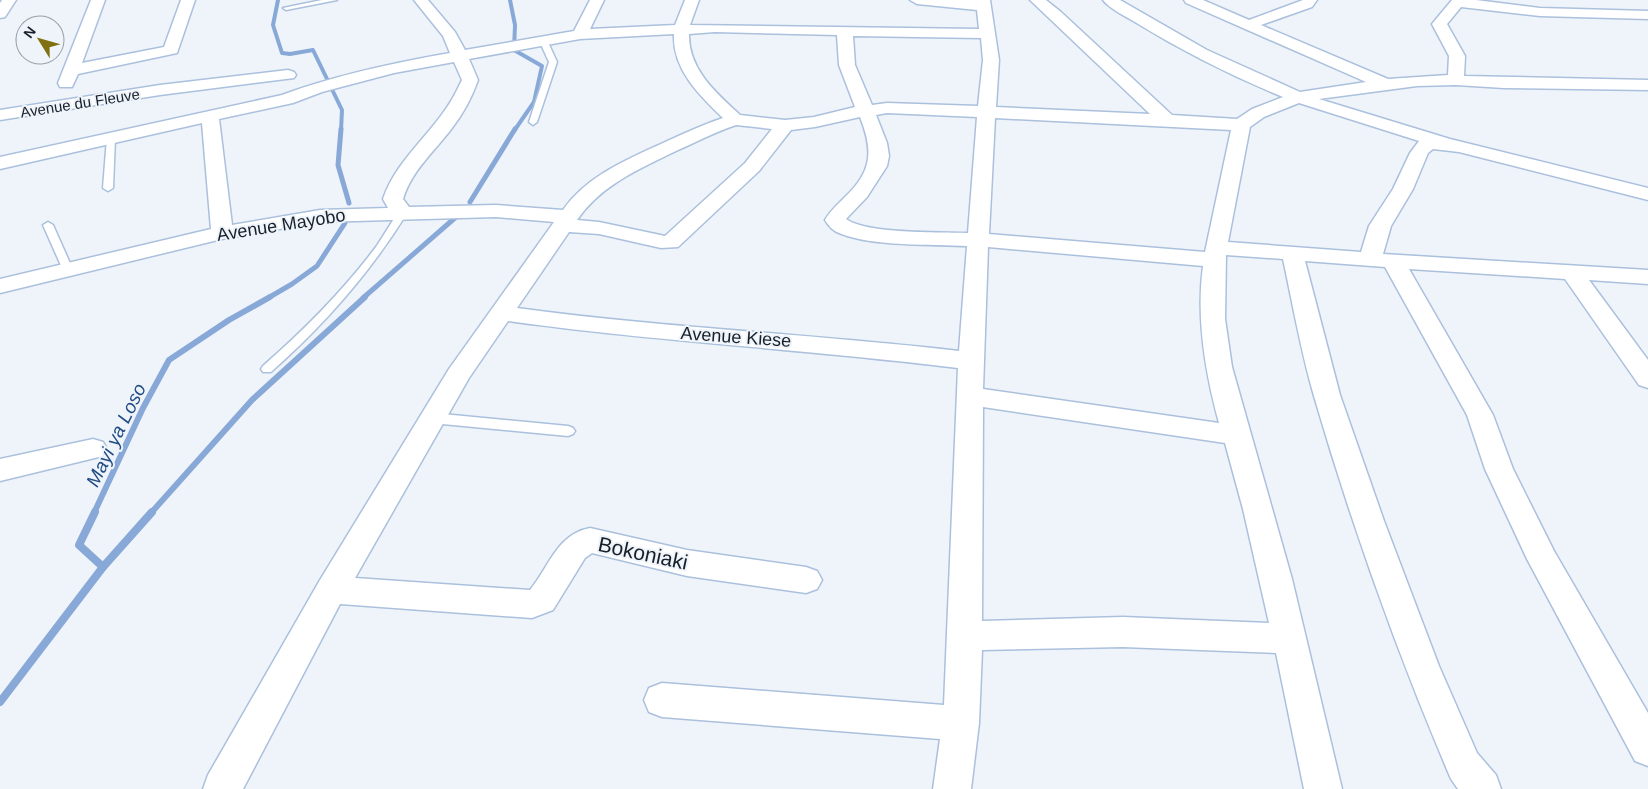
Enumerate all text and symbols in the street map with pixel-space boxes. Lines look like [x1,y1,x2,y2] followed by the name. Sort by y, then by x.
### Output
[15,15,65,65] north arrow
[20,23,39,41] text: N
[19,85,141,121] street label: Avenue du Fleuve
[215,205,347,245] street label: Avenue Mayobo
[680,323,792,351] street label: Avenue Kiese
[82,380,150,490] water label: Mayi ya Loso
[596,532,690,574] street label: Bokoniaki

